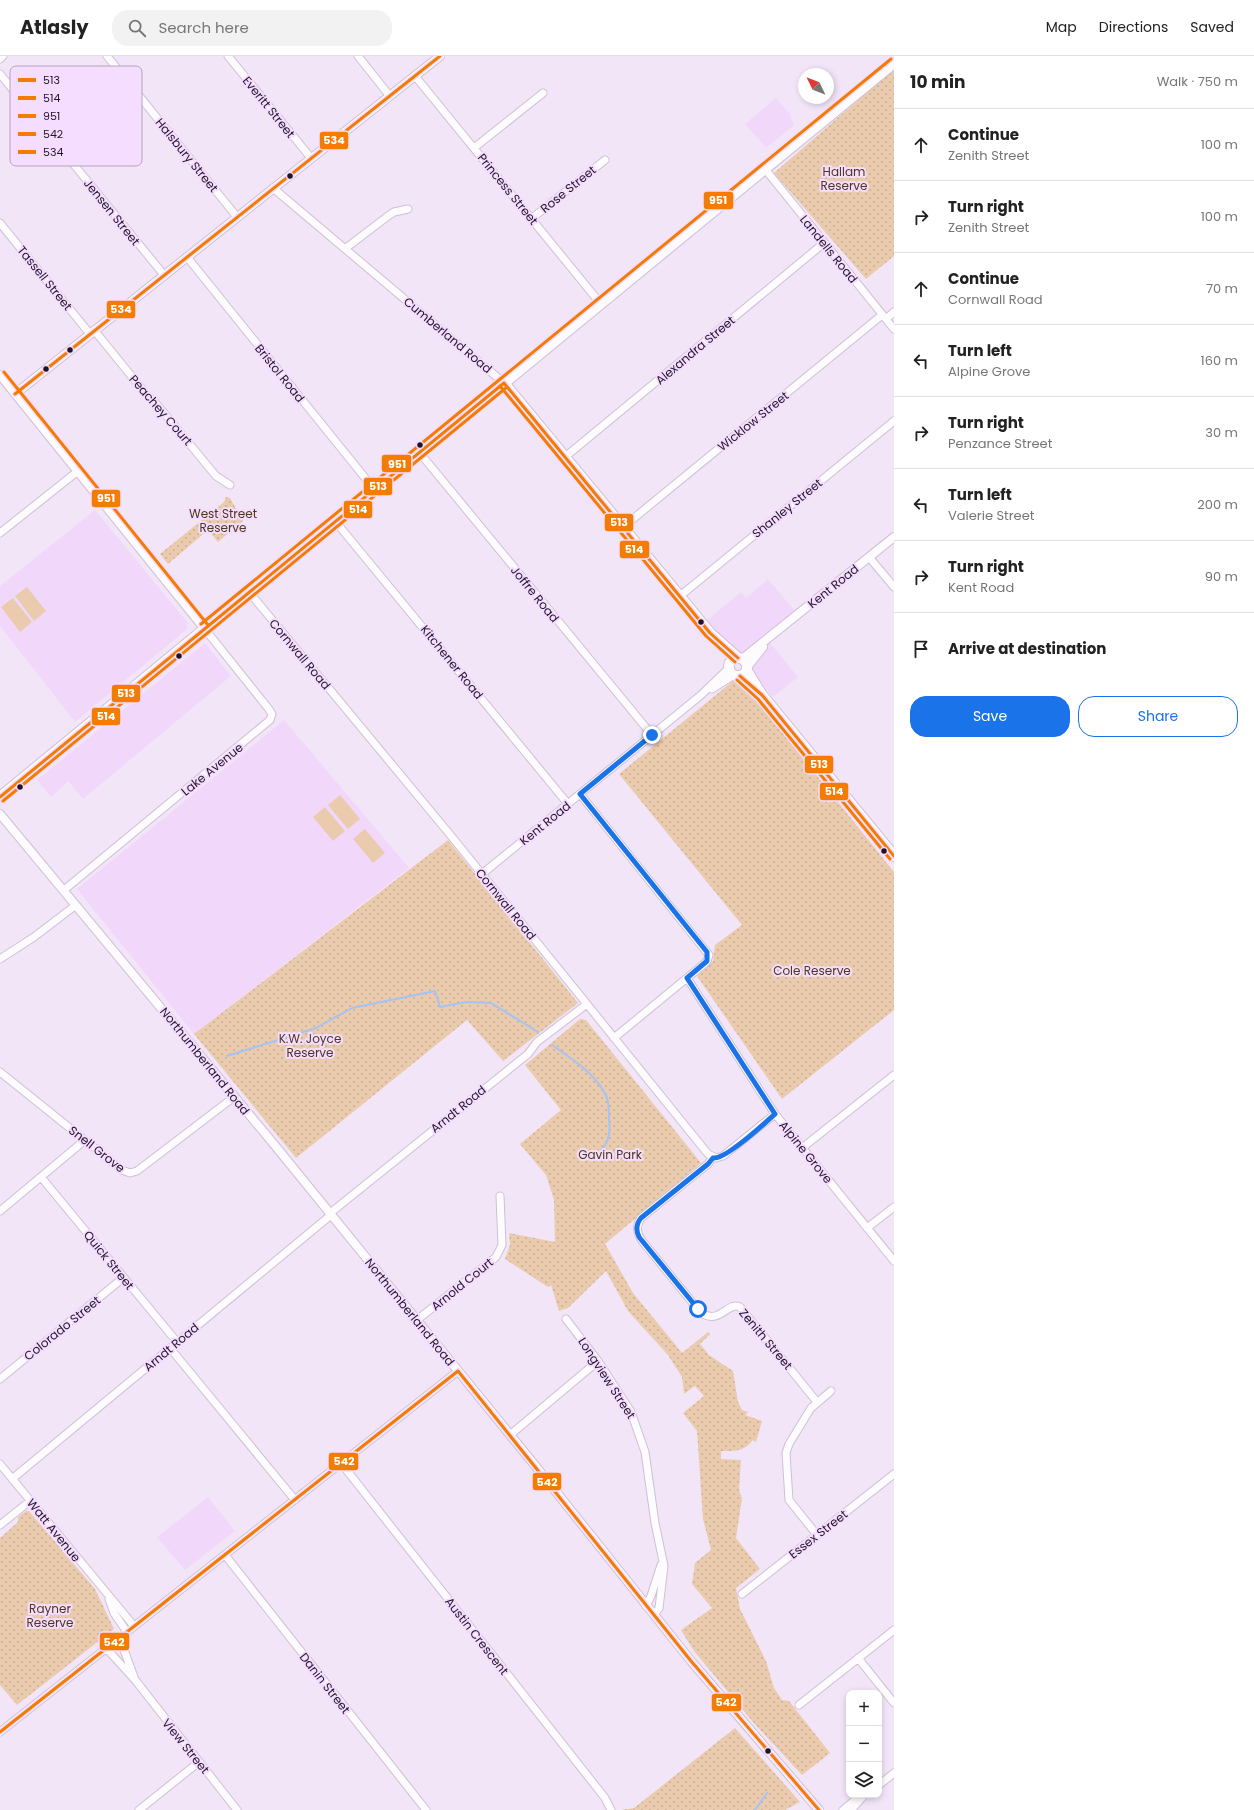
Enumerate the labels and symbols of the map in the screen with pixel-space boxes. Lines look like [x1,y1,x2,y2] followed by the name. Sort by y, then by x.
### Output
[10,66,142,166] legend
[798,68,834,104] north arrow
[43,72,60,88] text: 513
[239,73,299,141] street label: Everitt Street
[43,90,60,106] text: 514
[43,108,60,124] text: 951
[152,114,222,196] street label: Halsbury Street
[43,126,63,142] text: 542
[319,131,349,150] line badge: 534
[323,132,345,148] text: 534
[43,144,63,160] text: 534
[474,150,542,228] street label: Princess Street
[537,161,599,217] street label: Rose Street
[820,163,868,194] park label: Hallam Reserve
[285,171,295,181] unlabelled marker
[80,175,144,249] street label: Jensen Street
[703,191,734,210] line badge: 951
[709,192,727,208] text: 951
[796,211,862,287] street label: Landells Road
[14,242,76,314] street label: Tassell Street
[400,293,496,377] street label: Cumberland Road
[106,300,136,319] line badge: 534
[110,301,132,317] text: 534
[652,312,738,388] street label: Alexandra Street
[251,340,309,406] street label: Bristol Road
[65,345,75,355] unlabelled marker
[41,364,51,374] unlabelled marker
[126,371,196,449] street label: Peachey Court
[714,387,792,455] street label: Wicklow Street
[415,440,425,450] unlabelled marker
[381,454,412,473] line badge: 951
[388,456,406,472] text: 951
[748,474,826,542] street label: Shanley Street
[363,477,393,496] line badge: 513
[369,478,387,494] text: 513
[91,489,121,508] line badge: 951
[97,490,115,506] text: 951
[343,500,373,519] line badge: 514
[349,501,368,517] text: 514
[189,505,257,536] park label: West Street Reserve
[604,513,634,532] line badge: 513
[610,514,628,530] text: 513
[619,540,650,559] line badge: 514
[625,541,644,557] text: 514
[804,560,862,612] street label: Kent Road
[507,562,563,626] street label: Joffre Road
[265,615,335,693] street label: Cornwall Road
[696,617,706,627] unlabelled marker
[417,621,487,703] street label: Kitchener Road
[174,651,184,661] unlabelled marker
[111,684,141,703] line badge: 513
[117,685,135,701] text: 513
[91,707,121,726] line badge: 514
[97,708,116,724] text: 514
[643,726,661,744] route end
[177,739,247,799] street label: Lake Avenue
[804,755,834,774] line badge: 513
[810,756,828,772] text: 513
[15,782,25,792] unlabelled marker
[819,782,849,801] line badge: 514
[825,783,844,799] text: 514
[516,797,574,849] street label: Kent Road
[879,846,889,856] unlabelled marker
[472,865,540,943] street label: Cornwall Road
[773,962,851,979] park label: Cole Reserve
[156,1004,254,1118] street label: Northumberland Road
[279,1030,341,1061] park label: K.W. Joyce Reserve
[427,1081,489,1137] street label: Arndt Road
[775,1117,837,1187] street label: Alpine Grove
[65,1122,129,1176] street label: Snell Grove
[578,1146,643,1163] park label: Gavin Park
[80,1227,138,1293] street label: Quick Street
[427,1254,497,1314] street label: Arnold Court
[361,1255,459,1369] street label: Northumberland Road
[20,1292,104,1364] street label: Colorado Street
[689,1300,707,1318] route start
[735,1305,797,1373] street label: Zenith Street
[140,1319,202,1375] street label: Arndt Road
[574,1334,640,1422] street label: Longview Street
[328,1452,359,1471] line badge: 542
[334,1453,354,1469] text: 542
[532,1472,562,1491] line badge: 542
[537,1474,557,1490] text: 542
[23,1495,85,1565] street label: Watt Avenue
[785,1506,851,1562] street label: Essex Street
[441,1594,513,1678] street label: Austin Crescent
[26,1600,74,1631] park label: Rayner Reserve
[99,1632,130,1651] line badge: 542
[104,1634,124,1650] text: 542
[296,1649,354,1717] street label: Danin Street
[711,1693,742,1712] line badge: 542
[716,1694,736,1710] text: 542
[158,1715,214,1777] street label: View Street
[763,1746,773,1756] unlabelled marker

